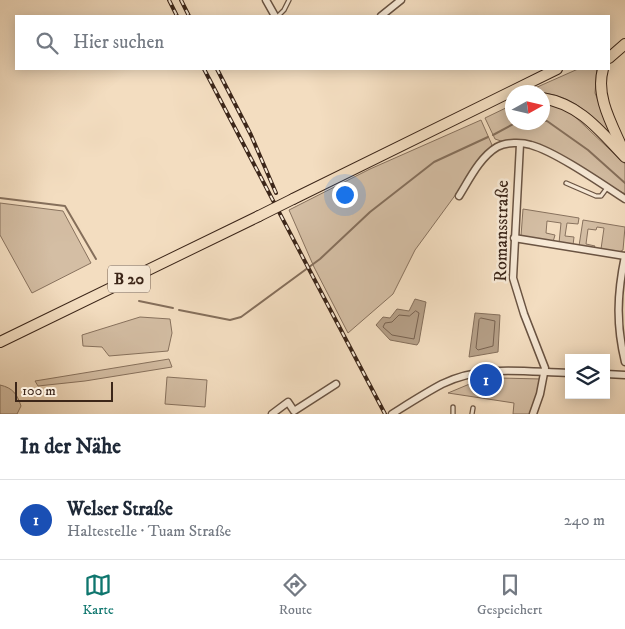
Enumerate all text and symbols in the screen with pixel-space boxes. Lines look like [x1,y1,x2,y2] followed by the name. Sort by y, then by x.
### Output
[15,15,610,70] search box
[33,29,61,57] icon: search
[73,31,164,54] text: Hier suchen
[505,85,550,130] north arrow
[490,180,514,282] street label: Romansstraße
[332,182,358,208] your location
[108,266,150,292] road number: B 20
[565,354,610,399] map controls
[565,354,610,399] button: layers
[470,361,502,399] pin: 1
[15,379,112,402] scale bar
[22,382,56,400] text: 100 m
[20,434,121,460] text: In der Nähe
[67,498,173,521] text: Welser Straße
[33,510,39,530] text: 1
[564,510,605,530] text: 240 m
[67,521,231,541] text: Haltestelle · Tuam Straße
[83,571,114,619] tab: Karte
[279,571,312,619] tab: Route
[477,571,542,619] tab: Gespeichert

